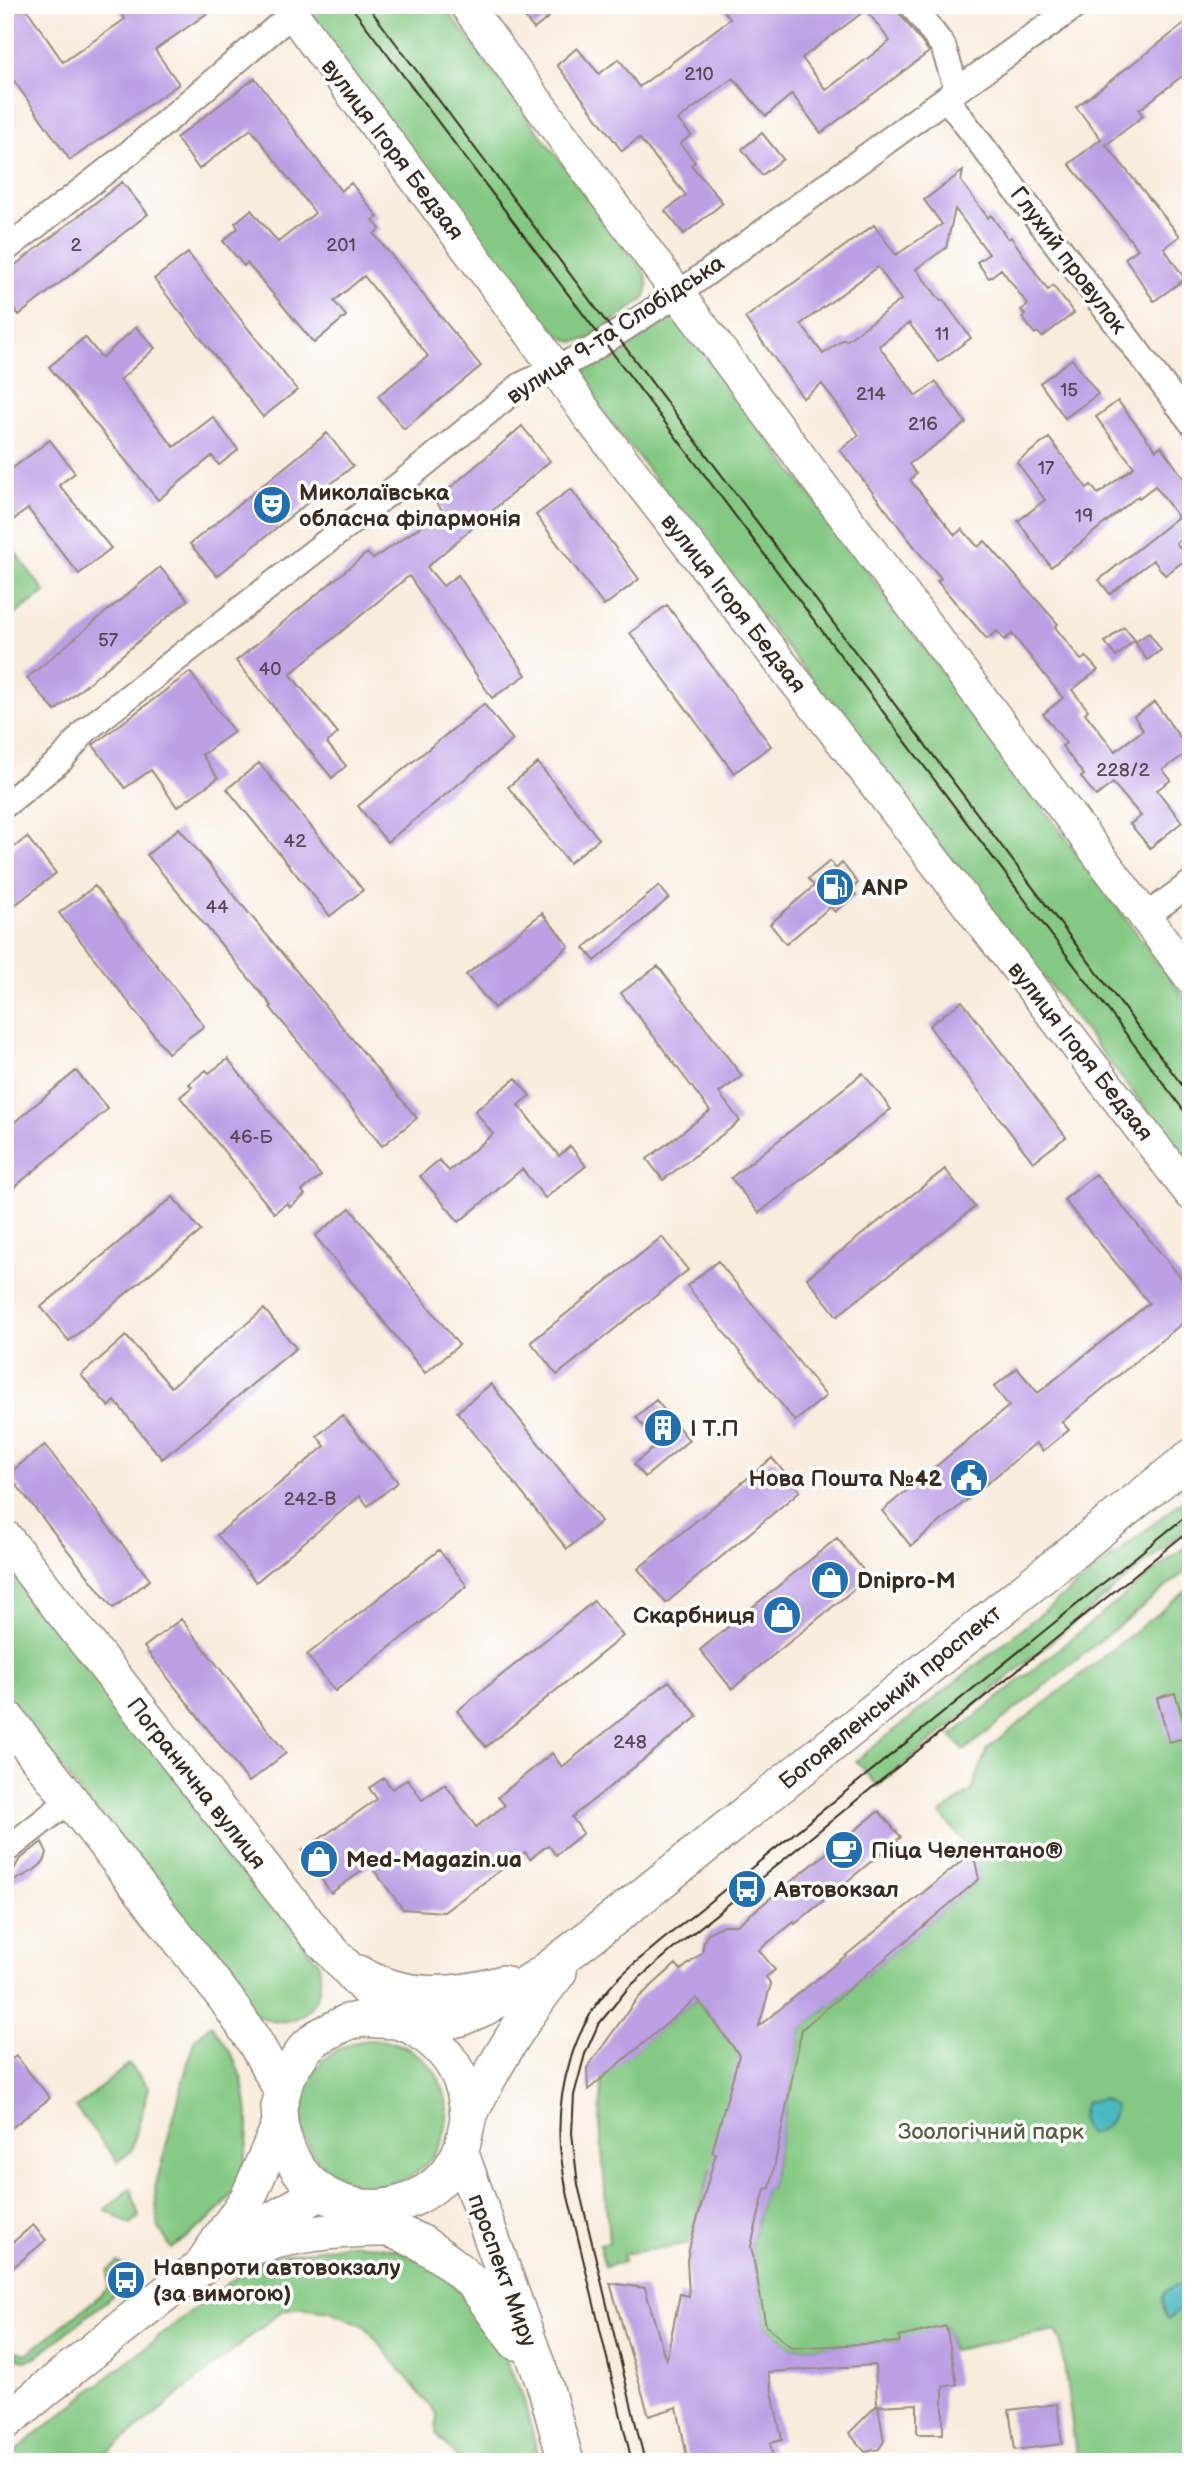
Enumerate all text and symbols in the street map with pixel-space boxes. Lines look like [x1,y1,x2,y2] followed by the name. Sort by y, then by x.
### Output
[315,53,470,246] street label: вулиця Ігоря Бедзая
[684,63,714,86] house number: 210
[1004,181,1133,340] street label: Глухий провулок
[70,234,82,257] house number: 2
[326,234,356,257] house number: 201
[501,249,730,411] street label: вулиця 9-та Слобідська
[935,323,949,346] house number: 11
[1060,379,1078,402] house number: 15
[856,383,886,406] house number: 214
[908,413,938,436] house number: 216
[1038,457,1055,480] house number: 17
[299,479,521,533] place label: Миколаївська обласна філармонія
[251,484,293,526] theatre icon: Миколаївська обласна філармонія
[1075,505,1093,528] house number: 19
[654,508,812,699] street label: вулиця Ігоря Бедзая
[98,629,119,652] house number: 57
[259,658,281,681] house number: 40
[1096,759,1150,782] house number: 228/2
[284,830,307,853] house number: 42
[814,866,856,908] fuel station icon: ANP
[861,874,908,902] place label: ANP
[205,896,229,919] house number: 44
[1001,956,1159,1147] street label: вулиця Ігоря Бедзая
[229,1126,273,1149] house number: 46-Б
[642,1407,684,1449] building icon: І Т.П
[690,1415,739,1443] place label: І Т.П
[948,1457,990,1499] public building icon: Нова Пошта №42
[748,1465,942,1493] place label: Нова Пошта №42
[284,1488,336,1511] house number: 242-В
[809,1559,851,1601] shop icon: Dnipro-M
[857,1567,956,1595] place label: Dnipro-M
[761,1594,803,1636] shop icon: Скарбниця
[774,1599,1008,1796] street label: Богоявленський проспект
[633,1602,755,1630] place label: Скарбниця
[120,1692,272,1875] street label: Погранична вулиця
[613,1731,647,1754] house number: 248
[823,1829,865,1871] cafe icon: Піца Челентано®
[871,1837,1063,1865] place label: Піца Челентано®
[298,1838,340,1880] shop icon: Med-Magazin.ua
[346,1846,522,1874] place label: Med-Magazin.ua
[726,1868,768,1910] bus stop icon: Автовокзал
[773,1876,899,1904] place label: Автовокзал
[898,2118,1085,2146] park label: Зоологічний парк
[461,2190,543,2351] street label: проспект Миру
[153,2254,401,2308] place label: Навпроти автовокзалу (за вимогою)
[105,2259,147,2301] bus stop icon: Навпроти автовокзалу (за вимогою)

